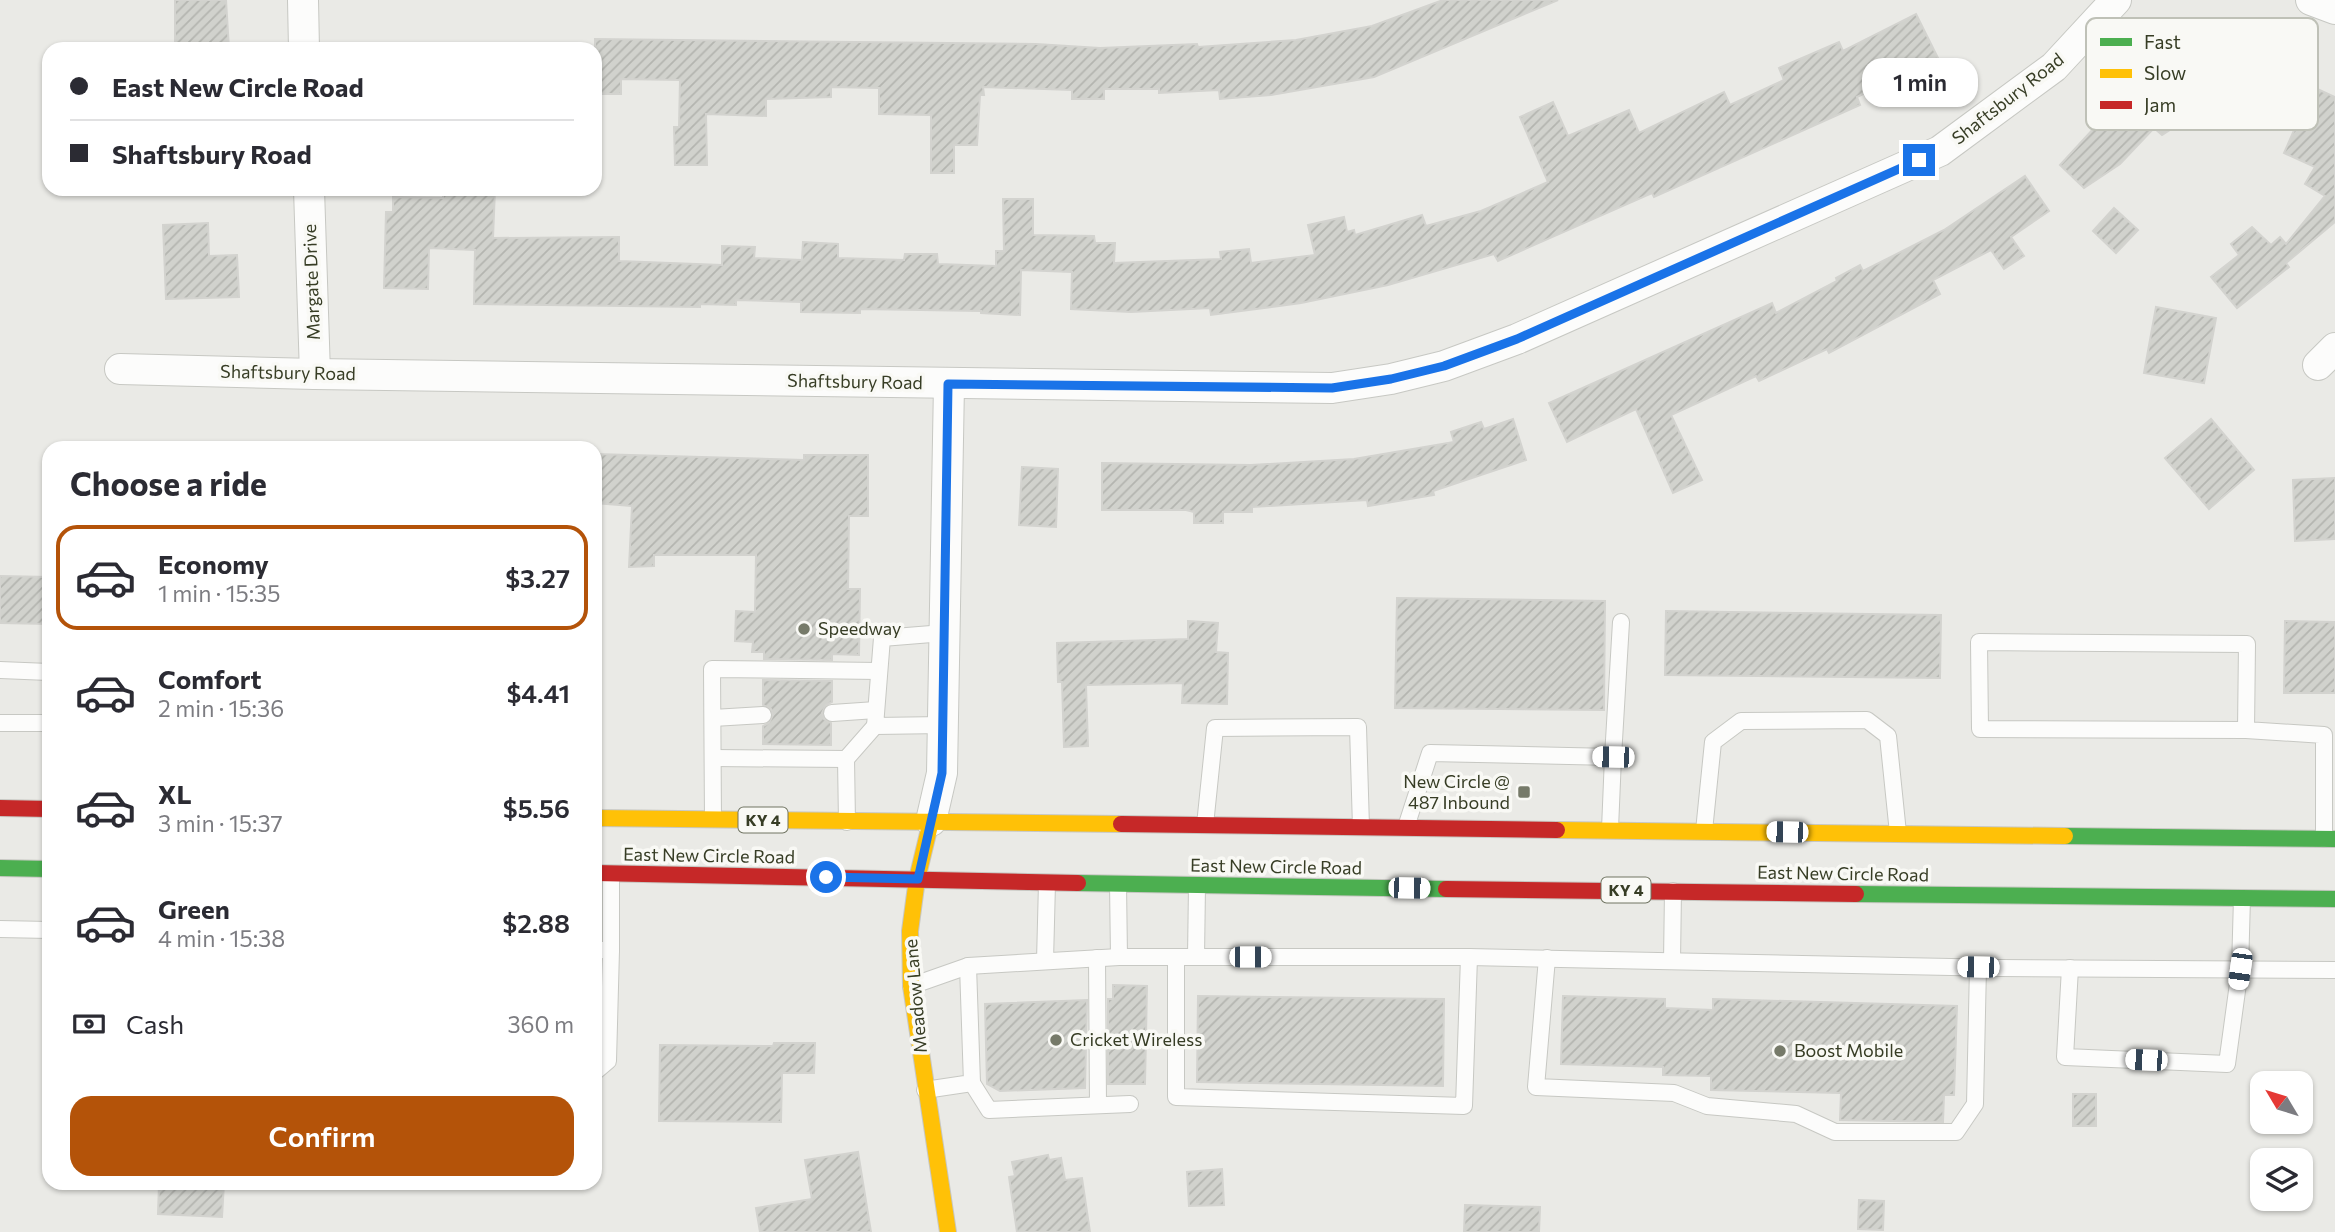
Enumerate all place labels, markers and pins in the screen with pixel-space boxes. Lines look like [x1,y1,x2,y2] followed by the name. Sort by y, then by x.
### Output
[818,617,901,639] place label: Speedway
[796,621,812,637] marker: Speedway
[1403,770,1510,813] place label: New Circle @ 487 Inbound
[1516,784,1532,800] marker: New Circle @ 487 Inbound
[1070,1028,1202,1050] place label: Cricket Wireless
[1048,1032,1064,1048] marker: Cricket Wireless
[1794,1039,1903,1061] place label: Boost Mobile
[1772,1043,1788,1059] marker: Boost Mobile

